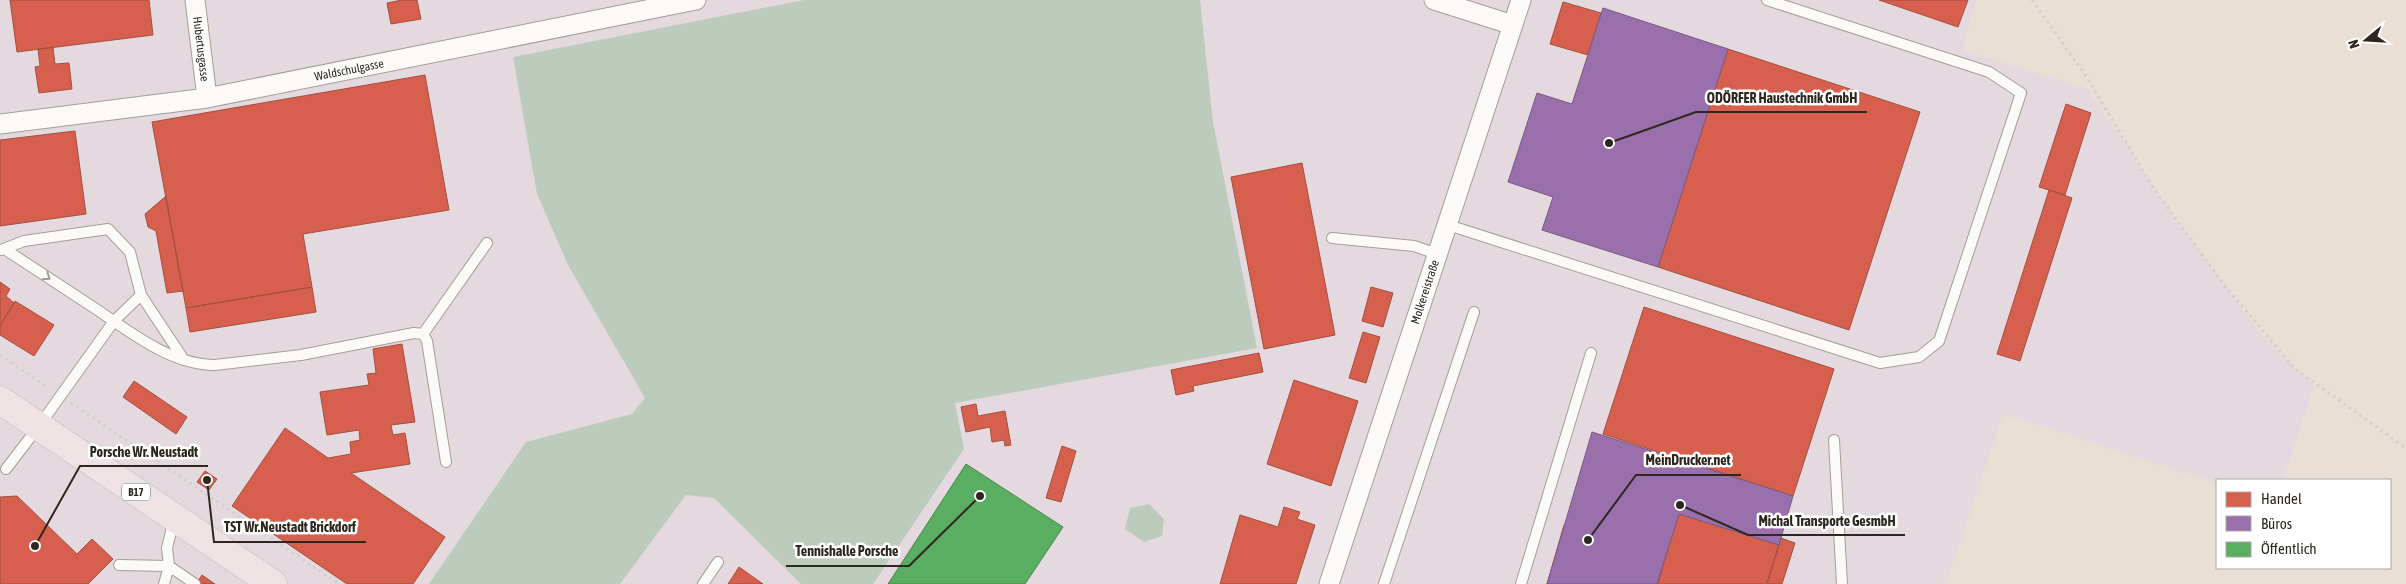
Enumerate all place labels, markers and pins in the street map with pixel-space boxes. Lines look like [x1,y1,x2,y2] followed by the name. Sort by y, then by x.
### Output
[1696,83,1867,112] callout: ODÖRFER Haustechnik GmbH
[80,437,208,466] callout: Porsche Wr. Neustadt
[1636,446,1741,475] callout: MeinDrucker.net
[1748,506,1905,535] callout: Michal Transporte GesmbH
[214,513,366,542] callout: TST Wr.Neustadt Brickdorf
[786,537,909,566] callout: Tennishalle Porsche

